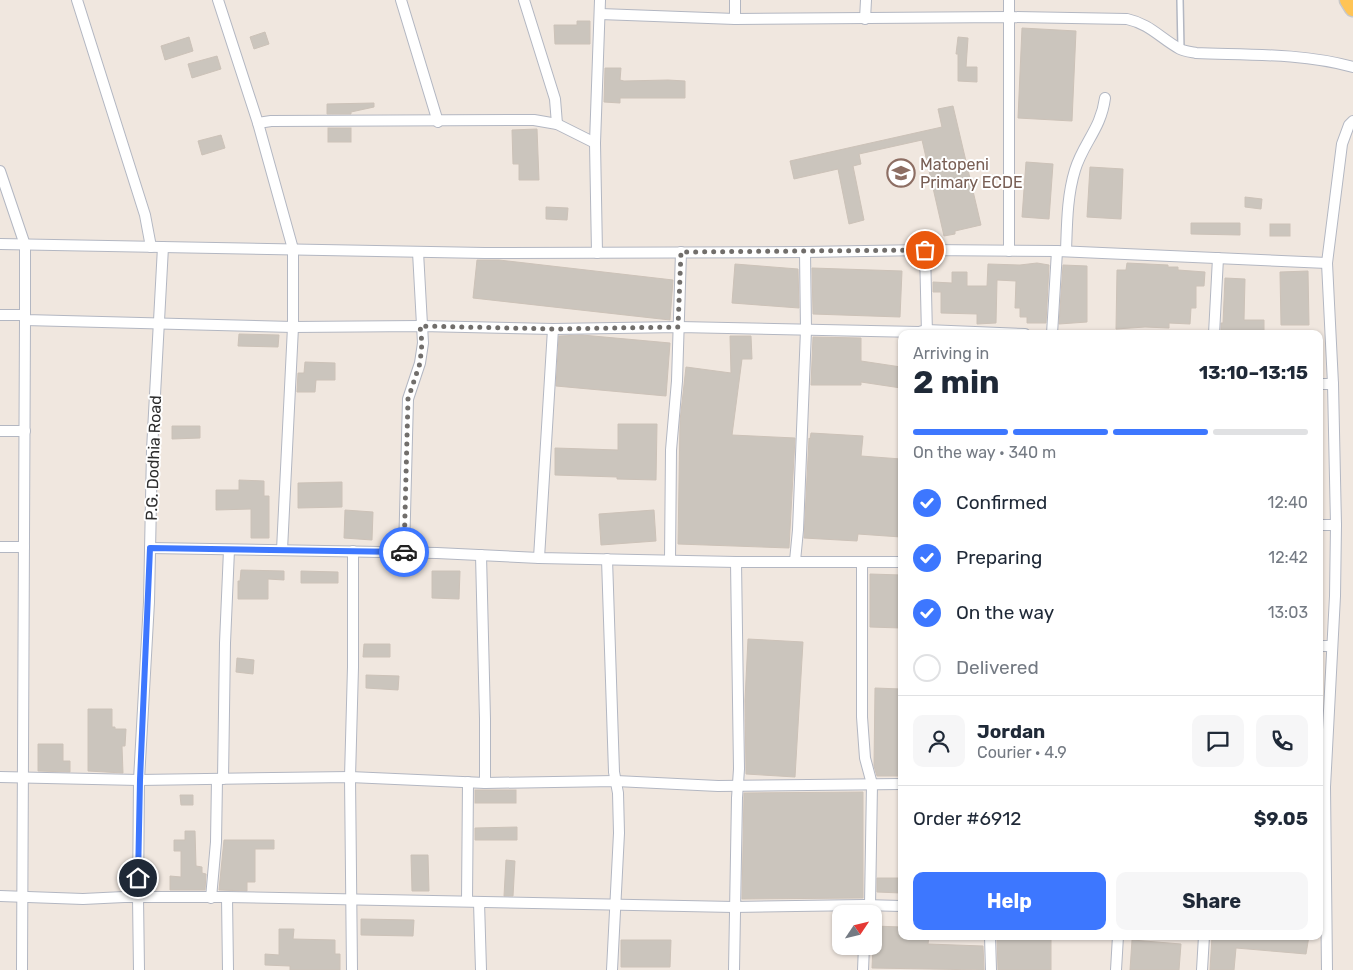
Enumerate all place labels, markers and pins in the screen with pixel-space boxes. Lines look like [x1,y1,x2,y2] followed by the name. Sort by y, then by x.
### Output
[920,155,1023,192] place label: Matopeni Primary ECDE
[886,158,916,188] school or university icon: Matopeni Primary ECDE
[904,229,946,271] pin
[117,857,159,899] pin

